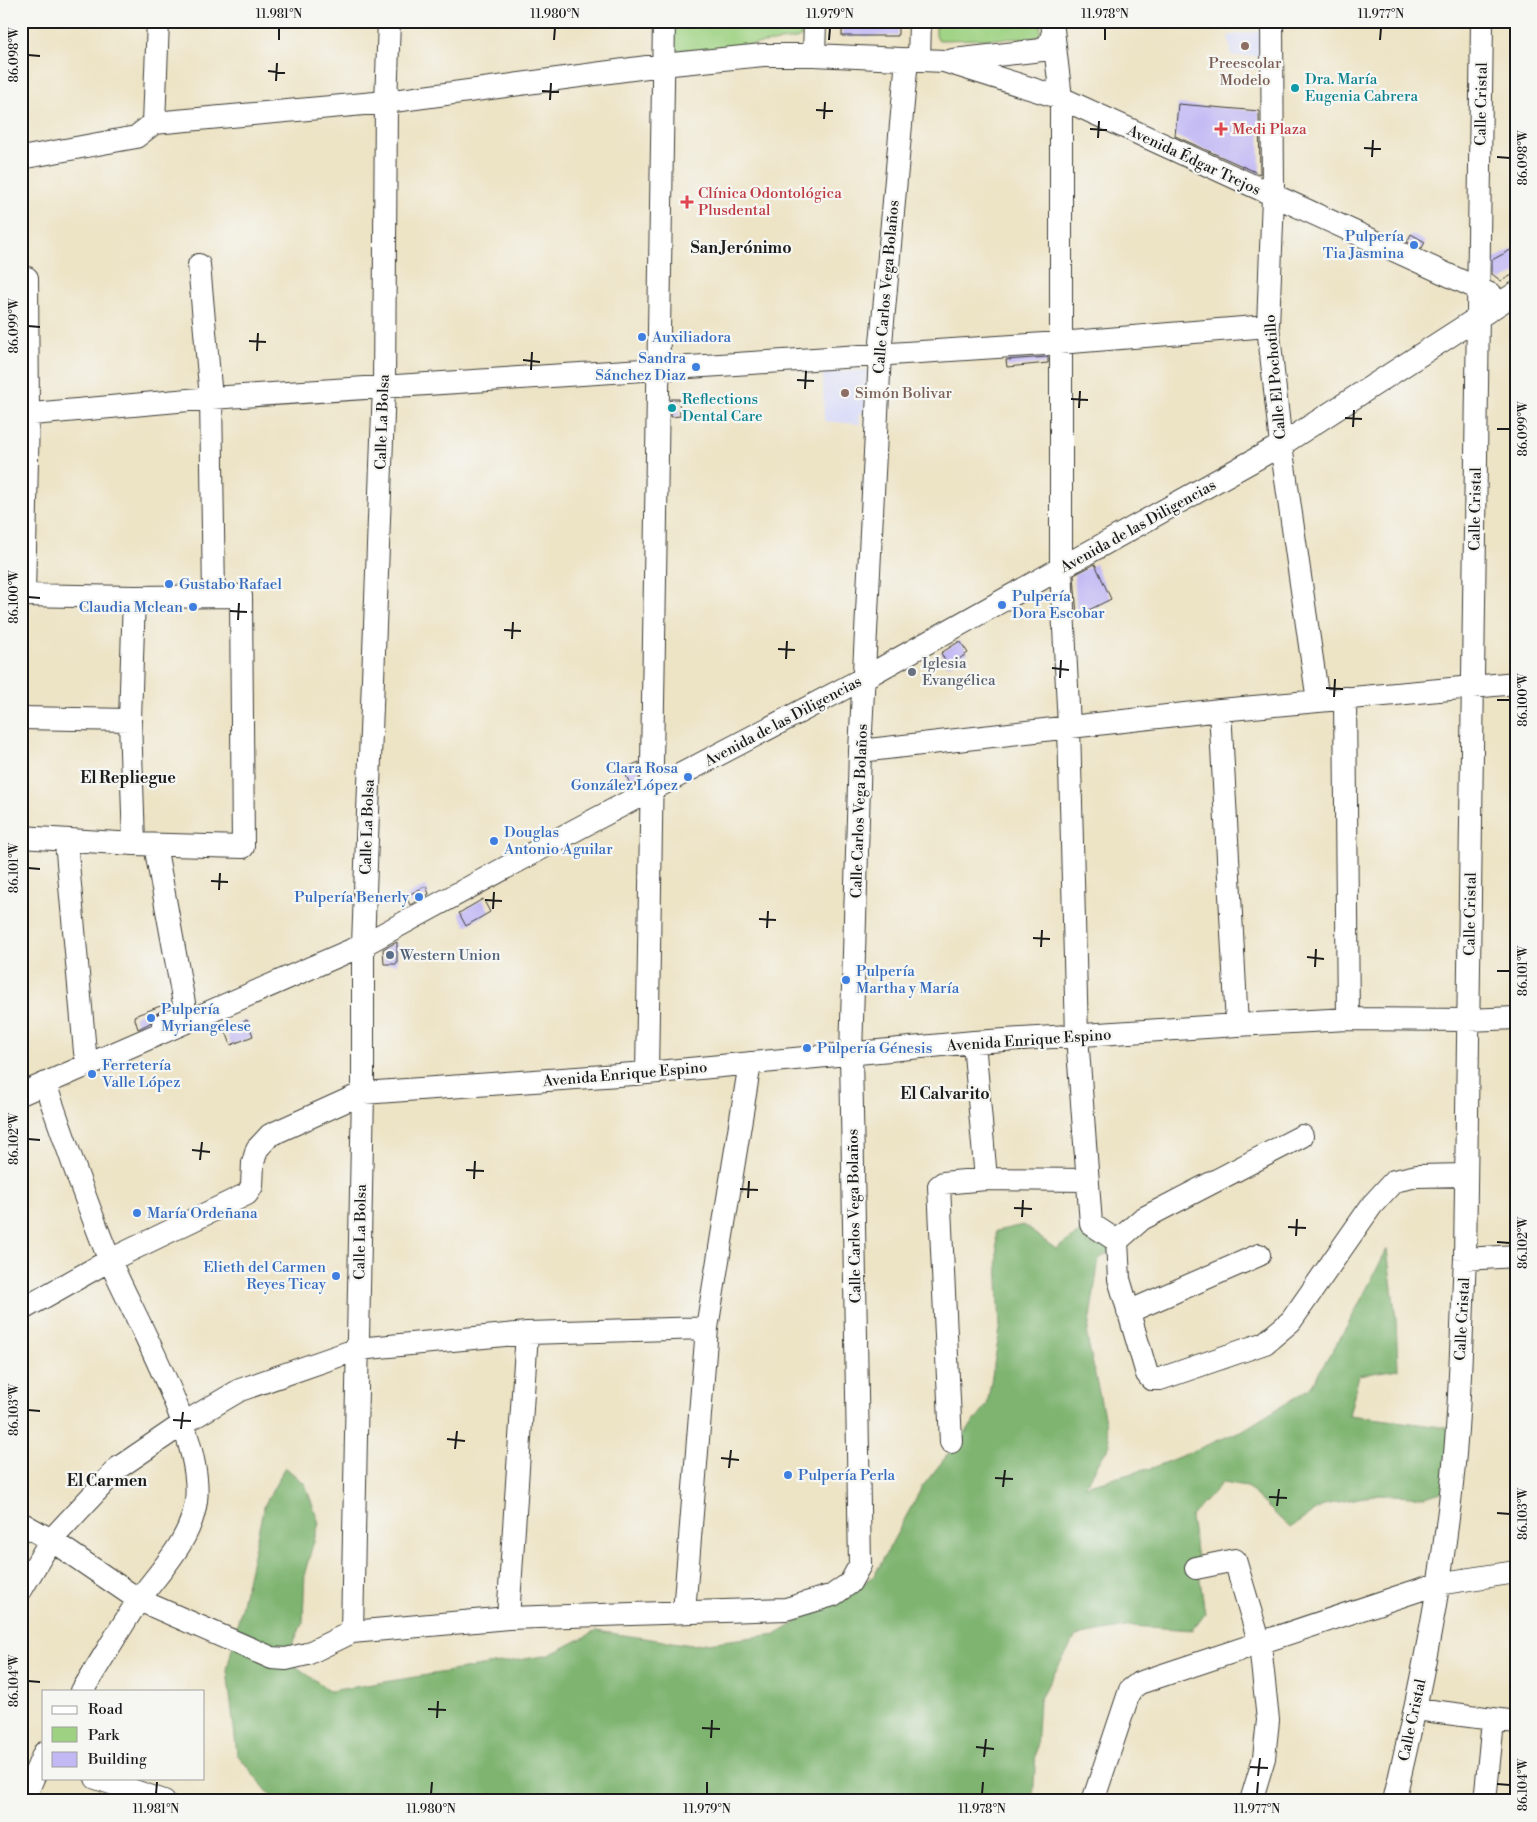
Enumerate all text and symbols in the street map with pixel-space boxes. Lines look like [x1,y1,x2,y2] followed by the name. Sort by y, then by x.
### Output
[256,7,302,22] text: 11.981°N
[530,7,580,22] text: 11.980°N
[806,7,854,22] text: 11.979°N
[1081,7,1129,22] text: 11.978°N
[1358,7,1404,22] text: 11.977°N
[7,26,22,83] text: 86.098°W
[1239,40,1251,52] marker: Preescolar Modelo
[1209,54,1282,90] place label: Preescolar Modelo
[1471,61,1492,146] street label: Calle Cristal
[1305,70,1418,106] place label: Dra. María Eugenia Cabrera
[1289,82,1301,94] marker: Dra. María Eugenia Cabrera
[1123,120,1264,200] street label: Avenida Édgar Trejos
[1232,120,1307,139] place label: Medi Plaza
[1214,122,1228,136] marker: Medi Plaza
[1516,129,1531,186] text: 86.098°W
[698,184,842,220] place label: Clínica Odontológica Plusdental
[680,195,694,209] marker: Clínica Odontológica Plusdental
[869,199,904,375] street label: Calle Carlos Vega Bolaños
[1323,227,1404,263] place label: Pulpería Tia Jasmina
[690,238,792,258] district label: San Jerónimo
[1408,239,1420,251] marker: Pulpería Tia Jasmina
[7,297,22,354] text: 86.099°W
[1261,314,1290,440] street label: Calle El Pochotillo
[651,328,732,347] place label: Auxiliadora
[636,331,648,343] marker: Auxiliadora
[595,349,686,385] place label: Sandra Sánchez Diaz
[690,361,702,373] marker: Sandra Sánchez Diaz
[371,373,394,470] street label: Calle La Bolsa
[855,384,953,403] place label: Simón Bolivar
[839,387,851,399] marker: Simón Bolivar
[682,390,763,426] place label: Reflections Dental Care
[1516,400,1531,457] text: 86.099°W
[666,402,678,414] marker: Reflections Dental Care
[1465,466,1486,551] street label: Calle Cristal
[1056,476,1219,578] street label: Avenida de las Diligencias
[7,569,22,624] text: 86.100°W
[179,575,282,594] place label: Gustabo Rafael
[163,578,175,590] marker: Gustabo Rafael
[1012,587,1105,623] place label: Pulpería Dora Escobar
[79,598,183,617] place label: Claudia Mclean
[996,599,1008,611] marker: Pulpería Dora Escobar
[187,601,199,613] marker: Claudia Mclean
[922,654,996,690] place label: Iglesia Evangélica
[906,666,918,678] marker: Iglesia Evangélica
[701,672,865,771] street label: Avenida de las Diligencias
[1516,672,1531,727] text: 86.100°W
[847,723,872,899] street label: Calle Carlos Vega Bolaños
[571,759,678,795] place label: Clara Rosa González López
[80,768,176,788] district label: El Repliegue
[682,771,694,783] marker: Clara Rosa González López
[356,778,379,875] street label: Calle La Bolsa
[503,823,613,859] place label: Douglas Antonio Aguilar
[488,835,500,847] marker: Douglas Antonio Aguilar
[7,842,22,893] text: 86.101°W
[1460,871,1481,956] street label: Calle Cristal
[294,888,410,907] place label: Pulpería Benerly
[413,891,425,903] marker: Pulpería Benerly
[1516,945,1531,996] text: 86.101°W
[399,946,500,965] place label: Western Union
[384,949,396,961] marker: Western Union
[856,962,960,998] place label: Pulpería Martha y María
[840,974,852,986] marker: Pulpería Martha y María
[161,1000,251,1036] place label: Pulpería Myriangelese
[145,1012,157,1024] marker: Pulpería Myriangelese
[945,1025,1112,1056] street label: Avenida Enrique Espino
[817,1039,932,1058] place label: Pulpería Génesis
[801,1042,813,1054] marker: Pulpería Génesis
[101,1056,180,1092] place label: Ferretería Valle López
[541,1058,708,1091] street label: Avenida Enrique Espino
[86,1068,98,1080] marker: Ferretería Valle López
[900,1084,990,1104] district label: El Calvarito
[7,1112,22,1165] text: 86.102°W
[843,1129,866,1303] street label: Calle Carlos Vega Bolaños
[350,1184,371,1280] street label: Calle La Bolsa
[147,1204,258,1223] place label: María Ordeñana
[131,1207,143,1219] marker: María Ordeñana
[1516,1216,1531,1269] text: 86.102°W
[203,1258,327,1294] place label: Elieth del Carmen Reyes Ticay
[330,1270,342,1282] marker: Elieth del Carmen Reyes Ticay
[1451,1276,1474,1361] street label: Calle Cristal
[7,1383,22,1436] text: 86.103°W
[798,1466,896,1485] place label: Pulpería Perla
[782,1469,794,1481] marker: Pulpería Perla
[67,1471,147,1491] district label: El Carmen
[1516,1487,1531,1540] text: 86.103°W
[7,1654,22,1707] text: 86.104°W
[1394,1677,1431,1763] street label: Calle Cristal
[42,1690,205,1780] legend
[88,1700,123,1719] text: Road
[88,1726,120,1745] text: Park
[87,1750,147,1769] text: Building
[1516,1758,1531,1811] text: 86.104°W
[133,1802,179,1817] text: 11.981°N
[406,1802,456,1817] text: 11.980°N
[683,1802,731,1817] text: 11.979°N
[958,1802,1006,1817] text: 11.978°N
[1234,1802,1280,1817] text: 11.977°N

